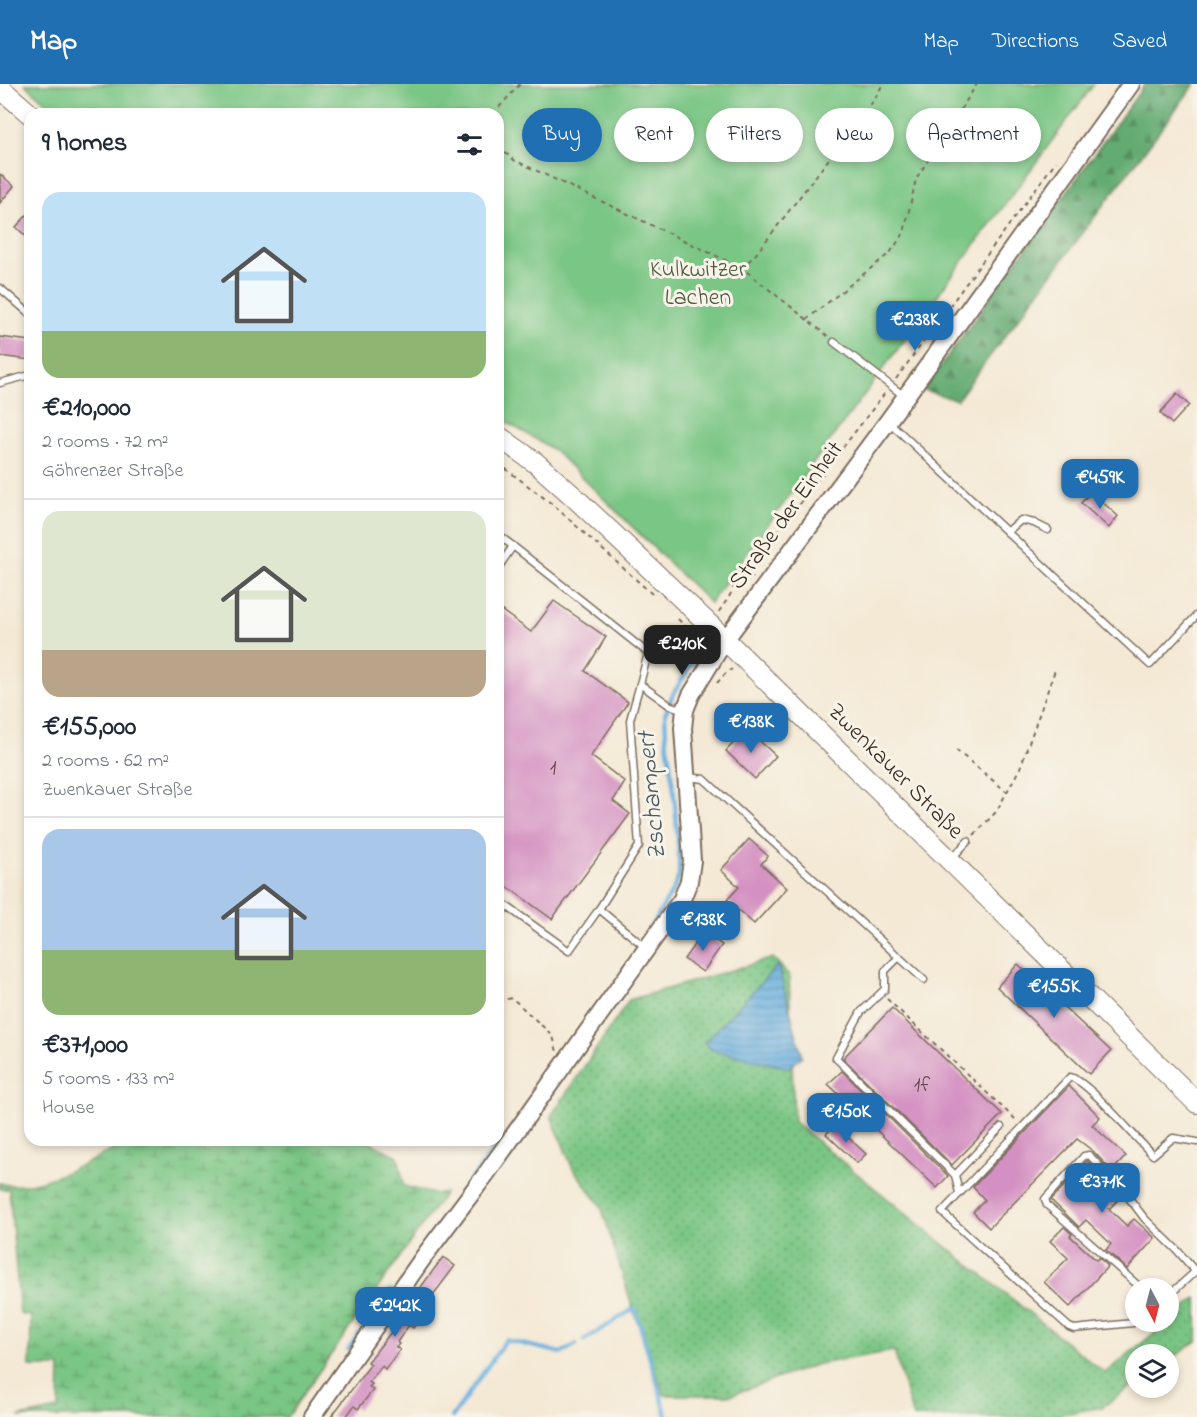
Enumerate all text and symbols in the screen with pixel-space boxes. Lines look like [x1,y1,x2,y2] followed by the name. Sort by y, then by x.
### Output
[30,22,77,63] text: Map
[923,27,959,57] text: Map
[992,27,1079,57] text: Directions
[1112,27,1167,57] text: Saved
[522,108,602,162] chip: Buy
[614,108,694,162] chip: Rent
[706,108,803,162] chip: Filters
[815,108,894,162] chip: New
[906,108,1041,162] chip: Apartment
[42,125,127,163] text: 9 homes
[453,128,486,161] icon: filters
[210,231,318,339] icon: home
[650,253,747,316] park label: Kulkwitzer Lachen
[873,301,957,352] pin: €238K
[890,306,940,335] text: €238K
[42,390,131,428] text: €210,000
[42,428,169,457] text: 2 rooms · 72 m²
[721,434,853,598] street label: Straße der Einheit
[42,457,183,486] text: Göhrenzer Straße
[1058,459,1142,510] pin: €459K
[1075,464,1125,493] text: €459K
[210,550,318,658] icon: home
[640,625,724,676] pin: €210K
[658,630,706,659] text: €210K
[819,696,971,848] street label: Zwenkauer Straße
[709,703,793,754] pin: €138K
[728,708,774,737] text: €138K
[42,709,136,747] text: €155,000
[628,728,678,862] water label: Zschampert
[42,747,169,776] text: 2 rooms · 62 m²
[550,754,557,784] house number: 1
[42,776,192,805] text: Zwenkauer Straße
[210,868,318,976] icon: home
[661,901,745,952] pin: €138K
[680,906,726,935] text: €138K
[1012,968,1096,1019] pin: €155K
[1028,973,1080,1002] text: €155K
[42,1027,128,1065] text: €371,000
[42,1065,175,1094] text: 5 rooms · 133 m²
[914,1071,930,1101] house number: 1f
[804,1093,888,1144] pin: €150K
[42,1094,95,1123] text: House
[821,1098,871,1127] text: €150K
[1060,1163,1144,1214] pin: €371K
[1079,1168,1125,1197] text: €371K
[1125,1278,1179,1332] north arrow
[1125,1278,1179,1398] map controls
[353,1287,437,1338] pin: €242K
[369,1292,421,1321] text: €242K
[1125,1344,1179,1398] button: layers

